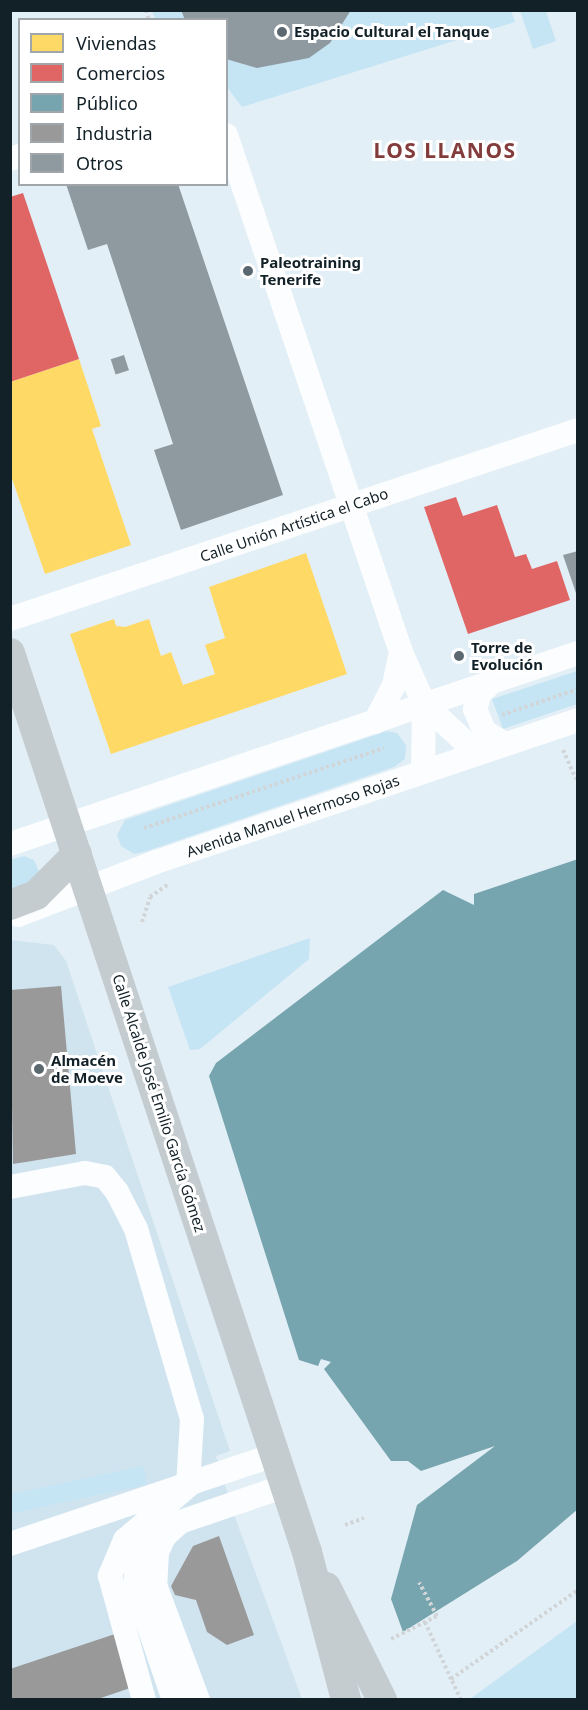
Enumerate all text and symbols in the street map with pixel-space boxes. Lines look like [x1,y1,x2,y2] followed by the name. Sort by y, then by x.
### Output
[18,18,228,186] legend
[294,23,489,41] place label: Espacio Cultural el Tanque
[275,25,289,39] marker: Espacio Cultural el Tanque
[76,31,156,55] text: Viviendas
[76,61,165,85] text: Comercios
[76,91,138,115] text: Público
[76,121,153,145] text: Industria
[373,137,517,163] district label: LOS LLANOS
[76,151,123,175] text: Otros
[260,253,361,288] place label: Paleotraining Tenerife
[241,264,255,278] marker: Paleotraining Tenerife
[198,484,390,566] street label: Calle Unión Artística el Cabo
[471,638,543,673] place label: Torre de Evolución
[452,649,466,663] marker: Torre de Evolución
[184,771,402,861] street label: Avenida Manuel Hermoso Rojas
[109,972,209,1234] street label: Calle Alcalde José Emilio García Gómez
[51,1051,123,1086] place label: Almacén de Moeve
[32,1062,46,1076] marker: Almacén de Moeve

